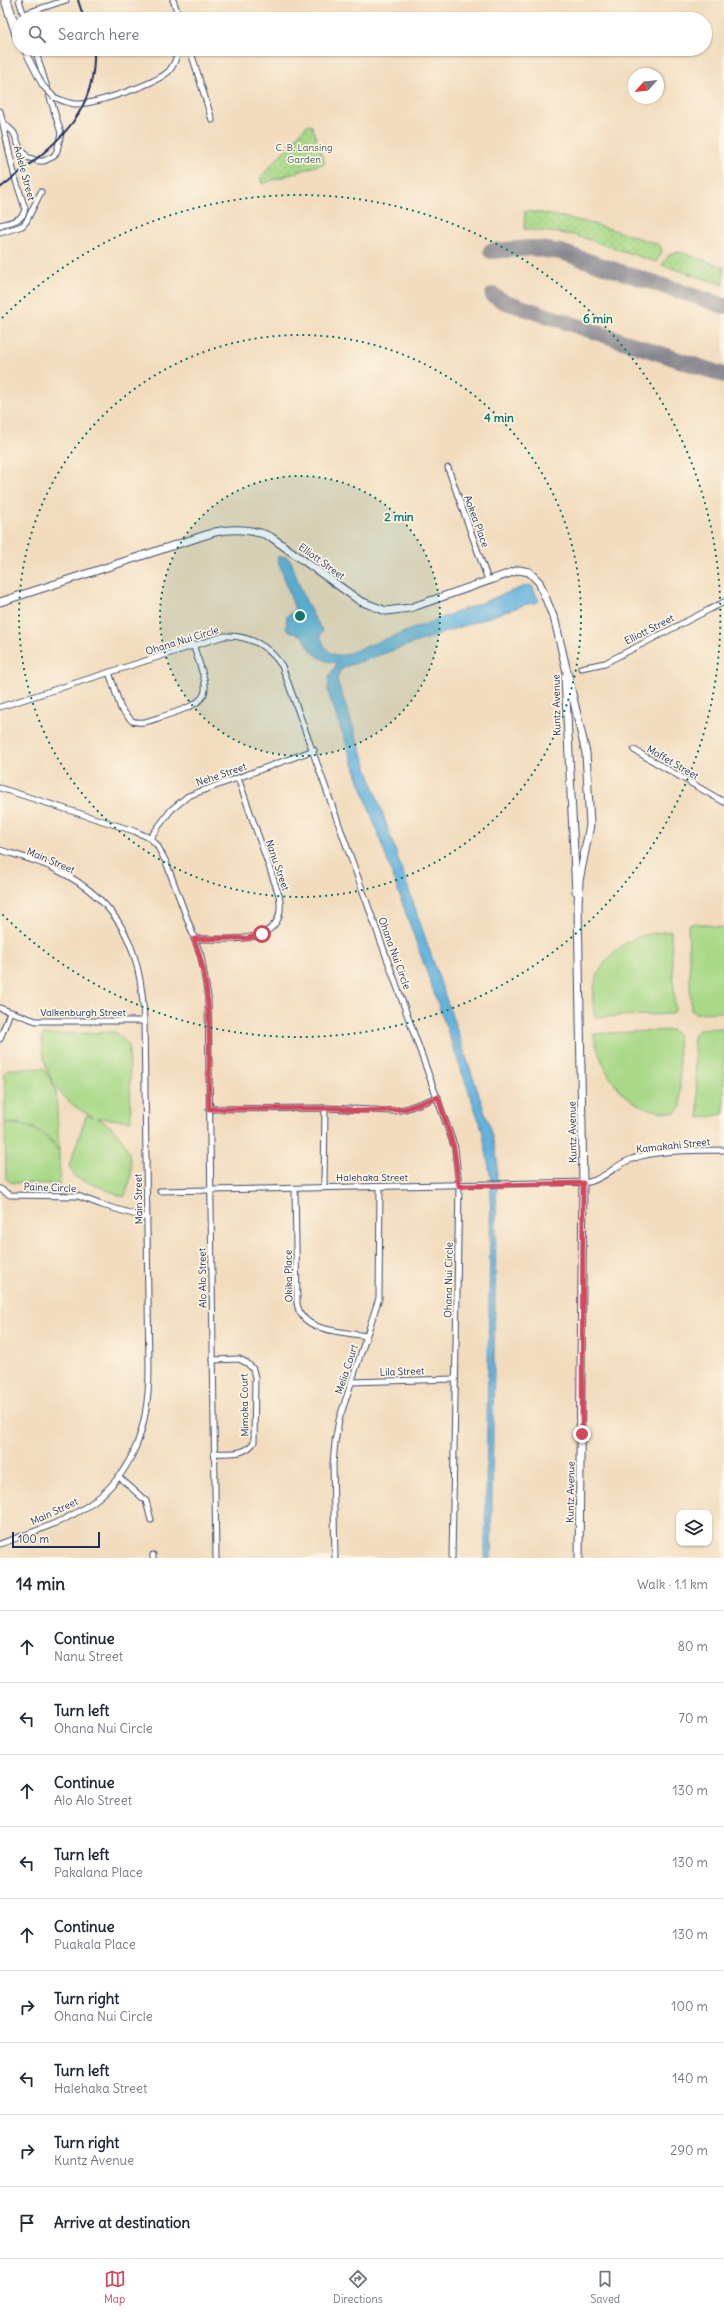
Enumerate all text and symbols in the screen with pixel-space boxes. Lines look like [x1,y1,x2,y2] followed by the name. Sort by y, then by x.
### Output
[12,12,712,56] search box
[26,23,48,45] icon: search
[58,25,139,44] text: Search here
[628,68,664,104] north arrow
[275,141,333,166] park label: C. B. Lansing Garden
[11,144,38,203] street label: Aolele Street
[583,311,613,326] text: 6 min
[484,410,514,425] text: 4 min
[461,493,492,549] street label: Aokea Place
[384,509,414,524] text: 2 min
[296,540,348,583] street label: Elliott Street
[293,609,307,623] centre of rings
[622,611,677,647] street label: Elliott Street
[144,623,220,658] street label: Ohana Nui Circle
[549,674,564,736] street label: Kuntz Avenue
[645,742,702,783] street label: Moffet Street
[194,760,249,789] street label: Nehe Street
[263,838,293,893] street label: Nanu Street
[25,845,77,877] street label: Main Street
[375,915,414,991] street label: Ohana Nui Circle
[253,925,271,943] route start
[40,1006,126,1019] street label: Valkenburgh Street
[565,1101,580,1163] street label: Kuntz Avenue
[636,1135,711,1156] street label: Kamakahi Street
[336,1171,409,1184] street label: Halehaka Street
[132,1173,145,1225] street label: Main Street
[23,1180,77,1195] street label: Paine Circle
[441,1242,456,1318] street label: Ohana Nui Circle
[195,1247,210,1308] street label: Alo Alo Street
[282,1250,295,1302] street label: Okika Place
[332,1342,361,1396] street label: Melia Court
[379,1364,425,1379] street label: Lila Street
[237,1373,252,1437] street label: Mimoka Court
[573,1425,591,1443] route end
[563,1461,578,1523] street label: Kuntz Avenue
[28,1495,81,1528] street label: Main Street
[676,1510,712,1546] map controls
[676,1510,712,1546] button: layers
[12,1530,100,1549] scale bar
[18,1532,49,1546] text: 100 m
[16,1573,65,1595] text: 14 min
[637,1576,708,1593] text: Walk · 1.1 km
[54,1629,115,1648] text: Continue
[16,1636,38,1658] icon: ahead
[677,1638,708,1655] text: 80 m
[54,1648,123,1665] text: Nanu Street
[54,1701,109,1720] text: Turn left
[16,1708,38,1730] icon: left
[679,1710,708,1727] text: 70 m
[54,1720,153,1737] text: Ohana Nui Circle
[54,1773,115,1792] text: Continue
[16,1780,38,1802] icon: ahead
[672,1782,708,1799] text: 130 m
[54,1792,132,1809] text: Alo Alo Street
[54,1845,109,1864] text: Turn left
[16,1852,38,1874] icon: left
[672,1854,708,1871] text: 130 m
[54,1864,143,1881] text: Pakalana Place
[54,1917,115,1936] text: Continue
[16,1924,38,1946] icon: ahead
[672,1926,708,1943] text: 130 m
[54,1936,136,1953] text: Puakala Place
[54,1989,119,2008] text: Turn right
[16,1996,38,2018] icon: right
[671,1998,708,2015] text: 100 m
[54,2008,153,2025] text: Ohana Nui Circle
[54,2061,109,2080] text: Turn left
[16,2068,38,2090] icon: left
[672,2070,708,2087] text: 140 m
[54,2080,147,2097] text: Halehaka Street
[54,2133,119,2152] text: Turn right
[16,2140,38,2162] icon: right
[670,2142,708,2159] text: 290 m
[54,2152,134,2169] text: Kuntz Avenue
[16,2212,38,2234] icon: arrive
[54,2213,190,2232] text: Arrive at destination
[104,2268,126,2306] tab: Map
[333,2268,383,2306] tab: Directions
[590,2268,620,2306] tab: Saved

